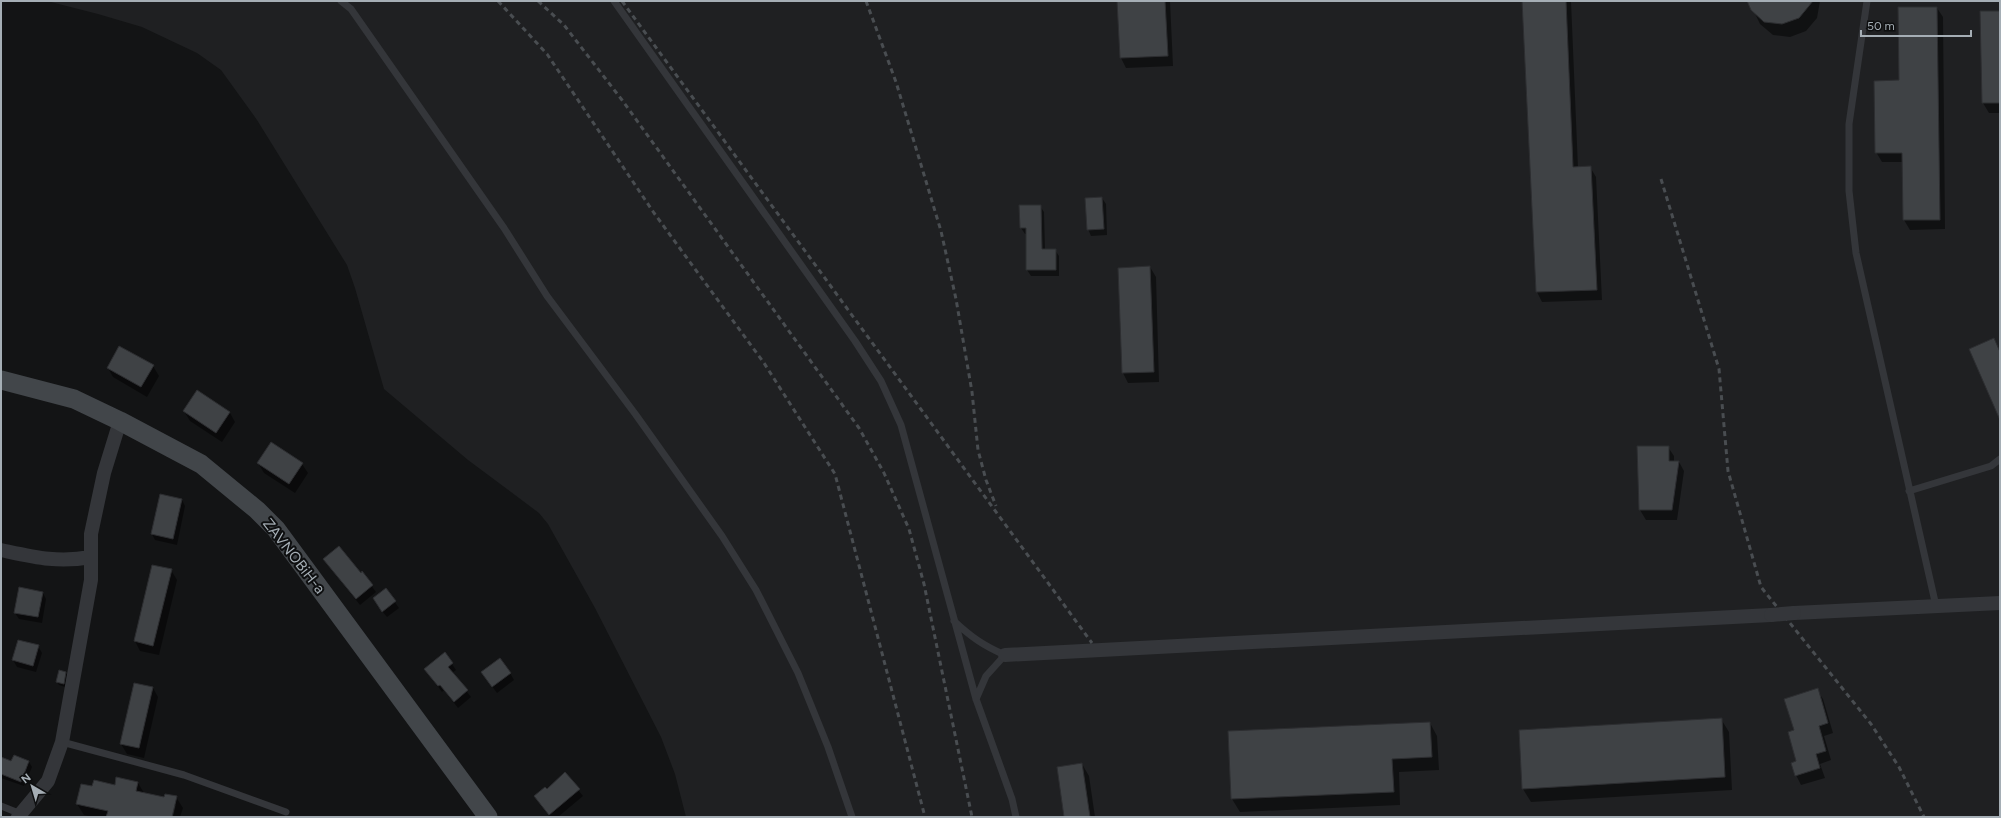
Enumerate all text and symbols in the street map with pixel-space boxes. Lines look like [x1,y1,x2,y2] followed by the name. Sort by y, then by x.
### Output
[1861,12,1971,38] scale bar
[1867,19,1895,33] text: 50 m
[259,515,329,597] street label: ZAVNOBiH-a
[12,766,52,806] north arrow
[19,771,34,786] text: N

